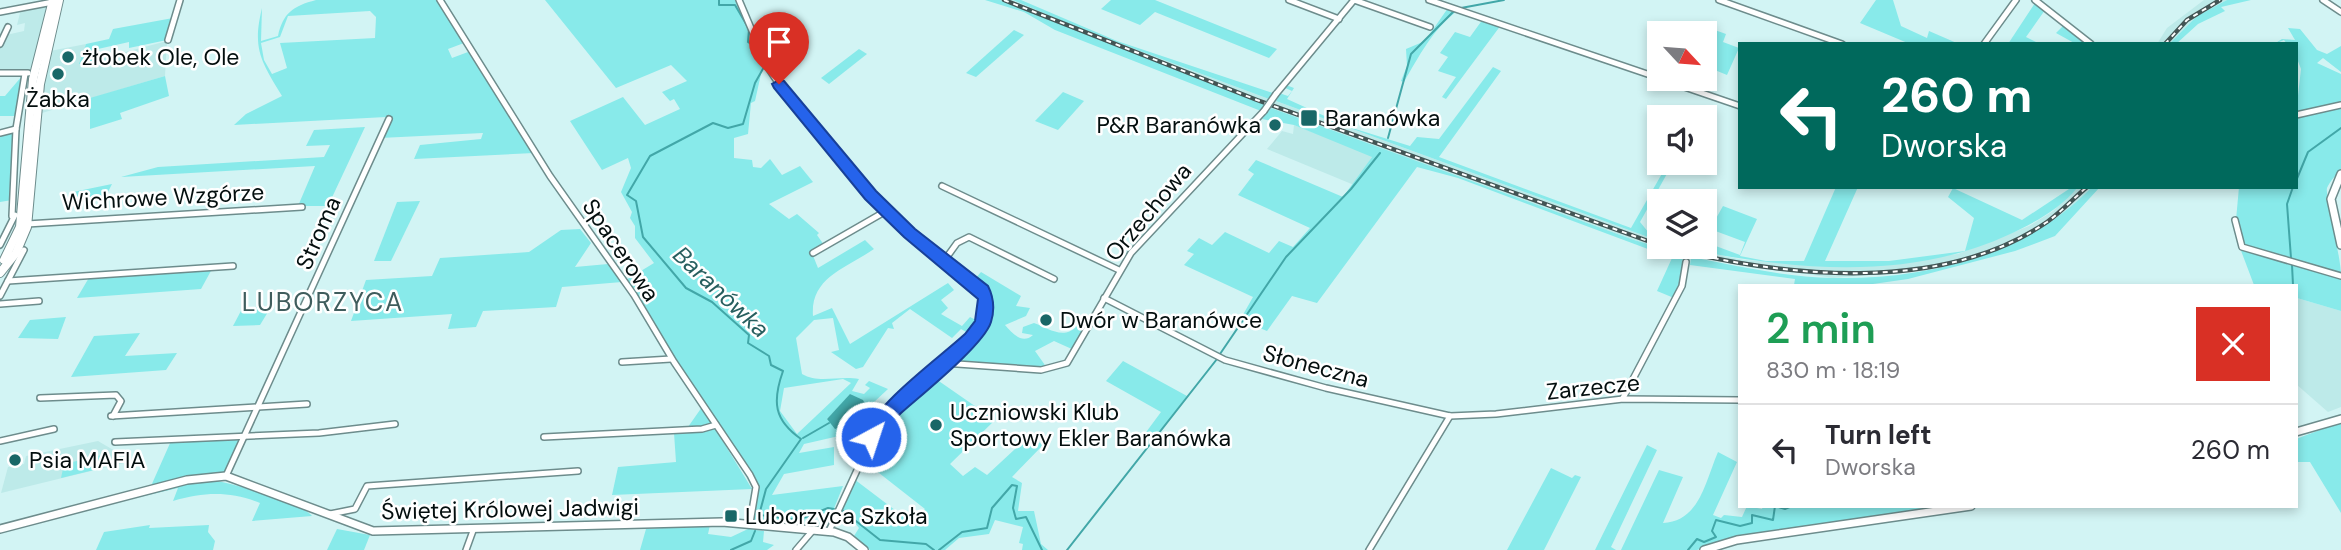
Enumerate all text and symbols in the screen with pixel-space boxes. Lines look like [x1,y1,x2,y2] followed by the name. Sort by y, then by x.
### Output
[749,12.0,809,84] pin
[1647,21,1717,91] north arrow
[1647,21,1717,259] map controls
[760,23,798,61] icon: arrive
[82,42,239,72] place label: żłobek Ole, Ole
[60,49,76,65] marker: żłobek Ole, Ole
[1881,63,2032,127] text: 260 m
[50,66,66,82] marker: Żabka
[1766,70,1857,161] icon: left
[26,84,90,114] place label: Żabka
[1325,103,1440,133] place label: Baranówka
[1647,105,1717,175] button: sound
[1299,108,1319,128] marker: Baranówka
[1097,110,1261,140] place label: P&R Baranówka
[1267,117,1283,133] marker: P&R Baranówka
[1881,125,2007,167] text: Dworska
[1098,157,1198,267] street label: Orzechowa
[61,177,265,217] street label: Wichrowe Wzgórze
[1647,189,1717,259] button: layers
[289,192,347,274] street label: Stroma
[576,193,666,307] street label: Spacerowa
[667,239,776,344] water label: Baranówka
[242,285,404,319] district label: LUBORZYCA
[1766,301,1876,356] text: 2 min
[1060,305,1262,335] place label: Dwór w Baranówce
[2196,307,2270,381] button: close
[1038,312,1054,328] marker: Dwór w Baranówce
[1260,337,1372,395] street label: Słoneczna
[1766,355,1900,385] text: 830 m · 18:19
[1545,367,1641,407] street label: Zarzecze
[950,397,1231,453] place label: Uczniowski Klub Sportowy Ekler Baranówka
[834,400,908,474] position arrow
[928,417,944,433] marker: Uczniowski Klub Sportowy Ekler Baranówka
[1825,418,1932,452] text: Turn left
[1766,431,1804,469] icon: left
[2191,433,2270,467] text: 260 m
[29,445,146,475] place label: Psia MAFIA
[7,452,23,468] marker: Psia MAFIA
[1825,452,1916,482] text: Dworska
[381,492,639,526] street label: Świętej Królowej Jadwigi
[745,501,927,531] place label: Luborzyca Szkoła
[723,508,739,524] marker: Luborzyca Szkoła

